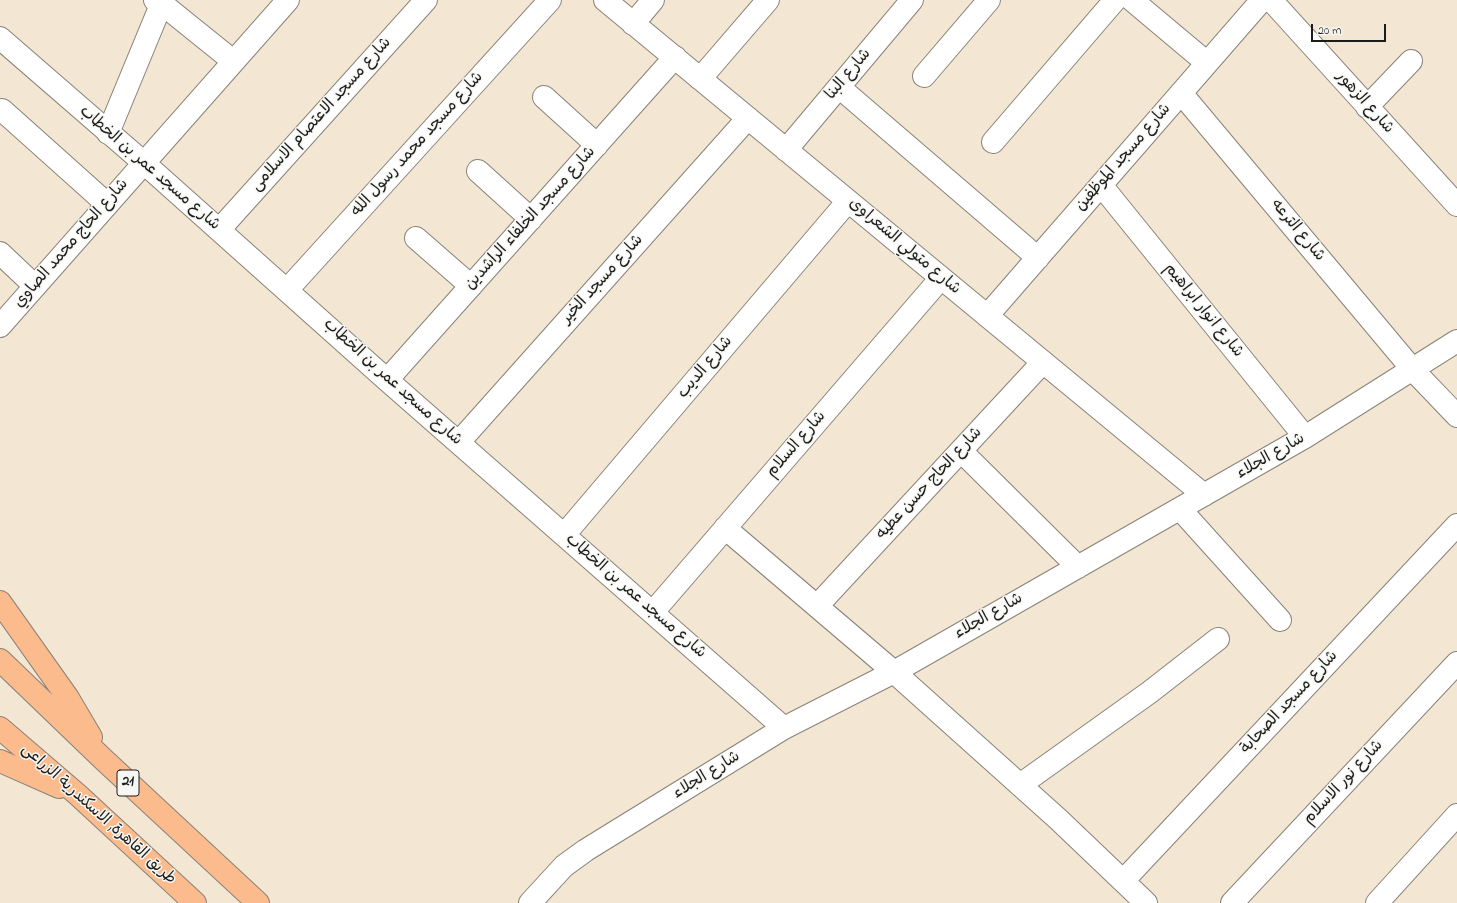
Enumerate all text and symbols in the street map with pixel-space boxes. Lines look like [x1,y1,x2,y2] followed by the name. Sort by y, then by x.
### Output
[1313,16,1388,42] scale bar
[1318,22,1341,40] text: 20 m
[248,34,396,196] street label: شارع مسجد الاعتصام الاسلامى
[822,45,876,105] street label: شارع البنا
[1331,68,1397,138] street label: شارع الزهور
[348,69,488,221] street label: شارع مسجد محمد رسول الله
[1072,100,1176,216] street label: شارع مسجد الموظفين
[75,103,223,235] street label: شارع مسجد عمر بن الخطاب
[462,143,600,295] street label: شارع مسجد الخلفاء الراشدين
[11,176,133,312] street label: شارع الحاج محمد الصاوي
[844,195,964,299] street label: شارع متولي الشعراوى
[1266,196,1328,266] street label: شارع الترعه
[558,231,648,329] street label: شارع مسجد الخير
[1159,260,1247,362] street label: شارع انوار ابراهيم
[319,315,465,451] street label: شارع مسجد عمر بن الخطاب
[674,333,738,403] street label: شارع الديب
[763,408,831,482] street label: شارع السلام
[873,424,987,544] street label: شارع الحاج حسن عطيه
[1233,430,1309,484] street label: شارع الجلاء
[561,531,709,663] street label: شارع مسجد عمر بن الخطاب
[951,590,1027,644] street label: شارع الجلاء
[1237,647,1343,759] street label: شارع مسجد الصحابة
[1300,737,1388,829] street label: شارع نور الاسلام
[17,740,179,890] street label: طريق القاهرة, الاسكندرية الزراعى
[670,748,744,804] street label: شارع الجلاء
[117,770,139,796] road number: 21

